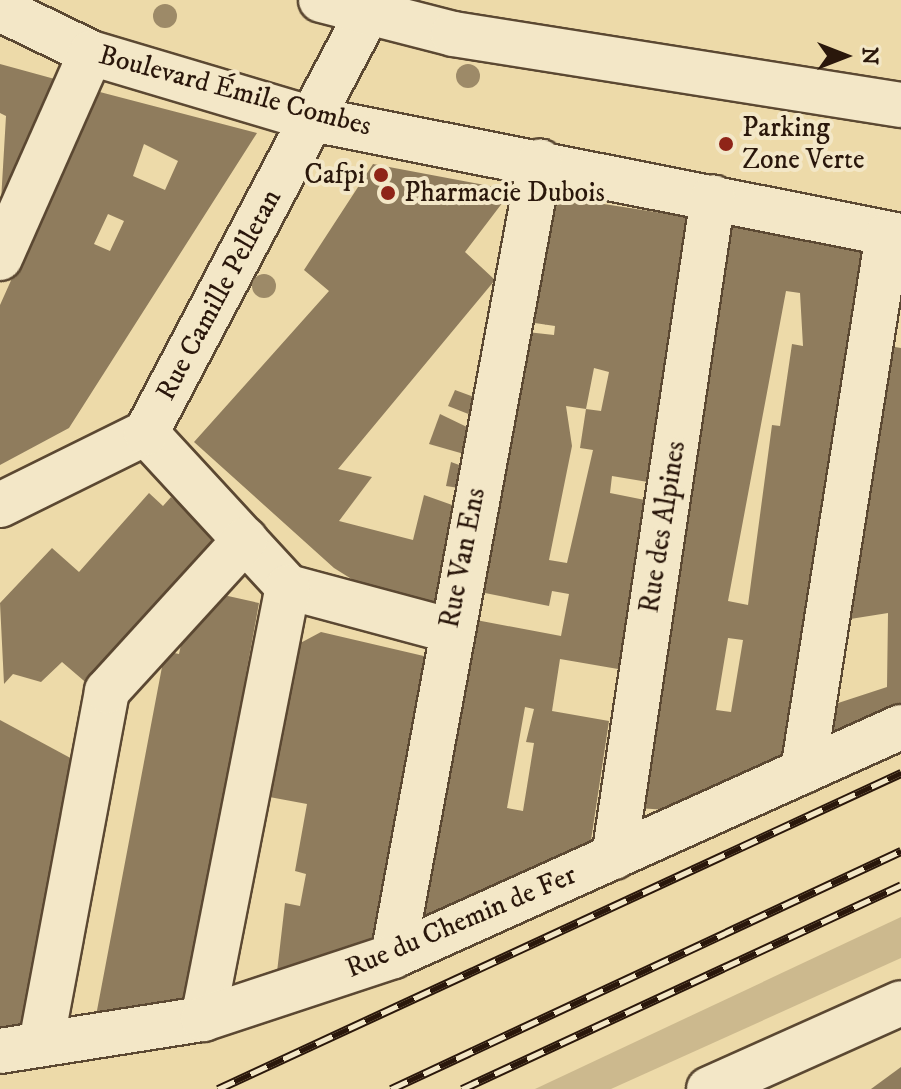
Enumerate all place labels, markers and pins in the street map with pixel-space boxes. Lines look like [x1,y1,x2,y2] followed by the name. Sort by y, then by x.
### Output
[742,111,865,177] place label: Parking Zone Verte
[717,135,735,153] marker: Parking Zone Verte
[304,158,365,192] place label: Cafpi
[372,166,390,184] marker: Cafpi
[404,176,605,210] place label: Pharmacie Dubois
[379,184,397,202] marker: Pharmacie Dubois

